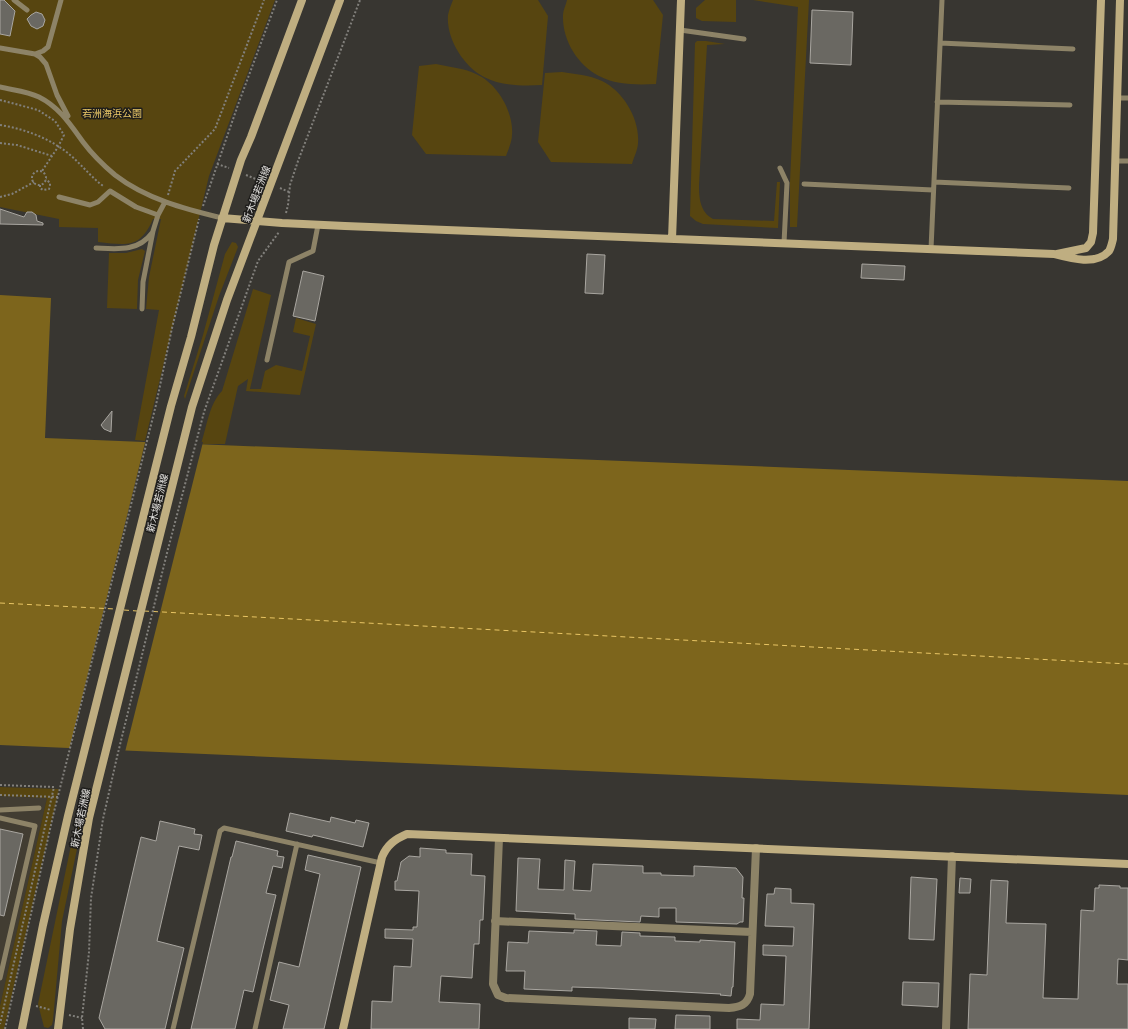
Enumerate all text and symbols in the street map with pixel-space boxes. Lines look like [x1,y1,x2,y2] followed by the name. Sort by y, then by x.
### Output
[82,108,142,120] park label: 若洲海浜公園
[241,164,273,225] street label: 新木場若洲線
[145,473,171,534] street label: 新木場若洲線
[69,788,93,849] street label: 新木場若洲線

